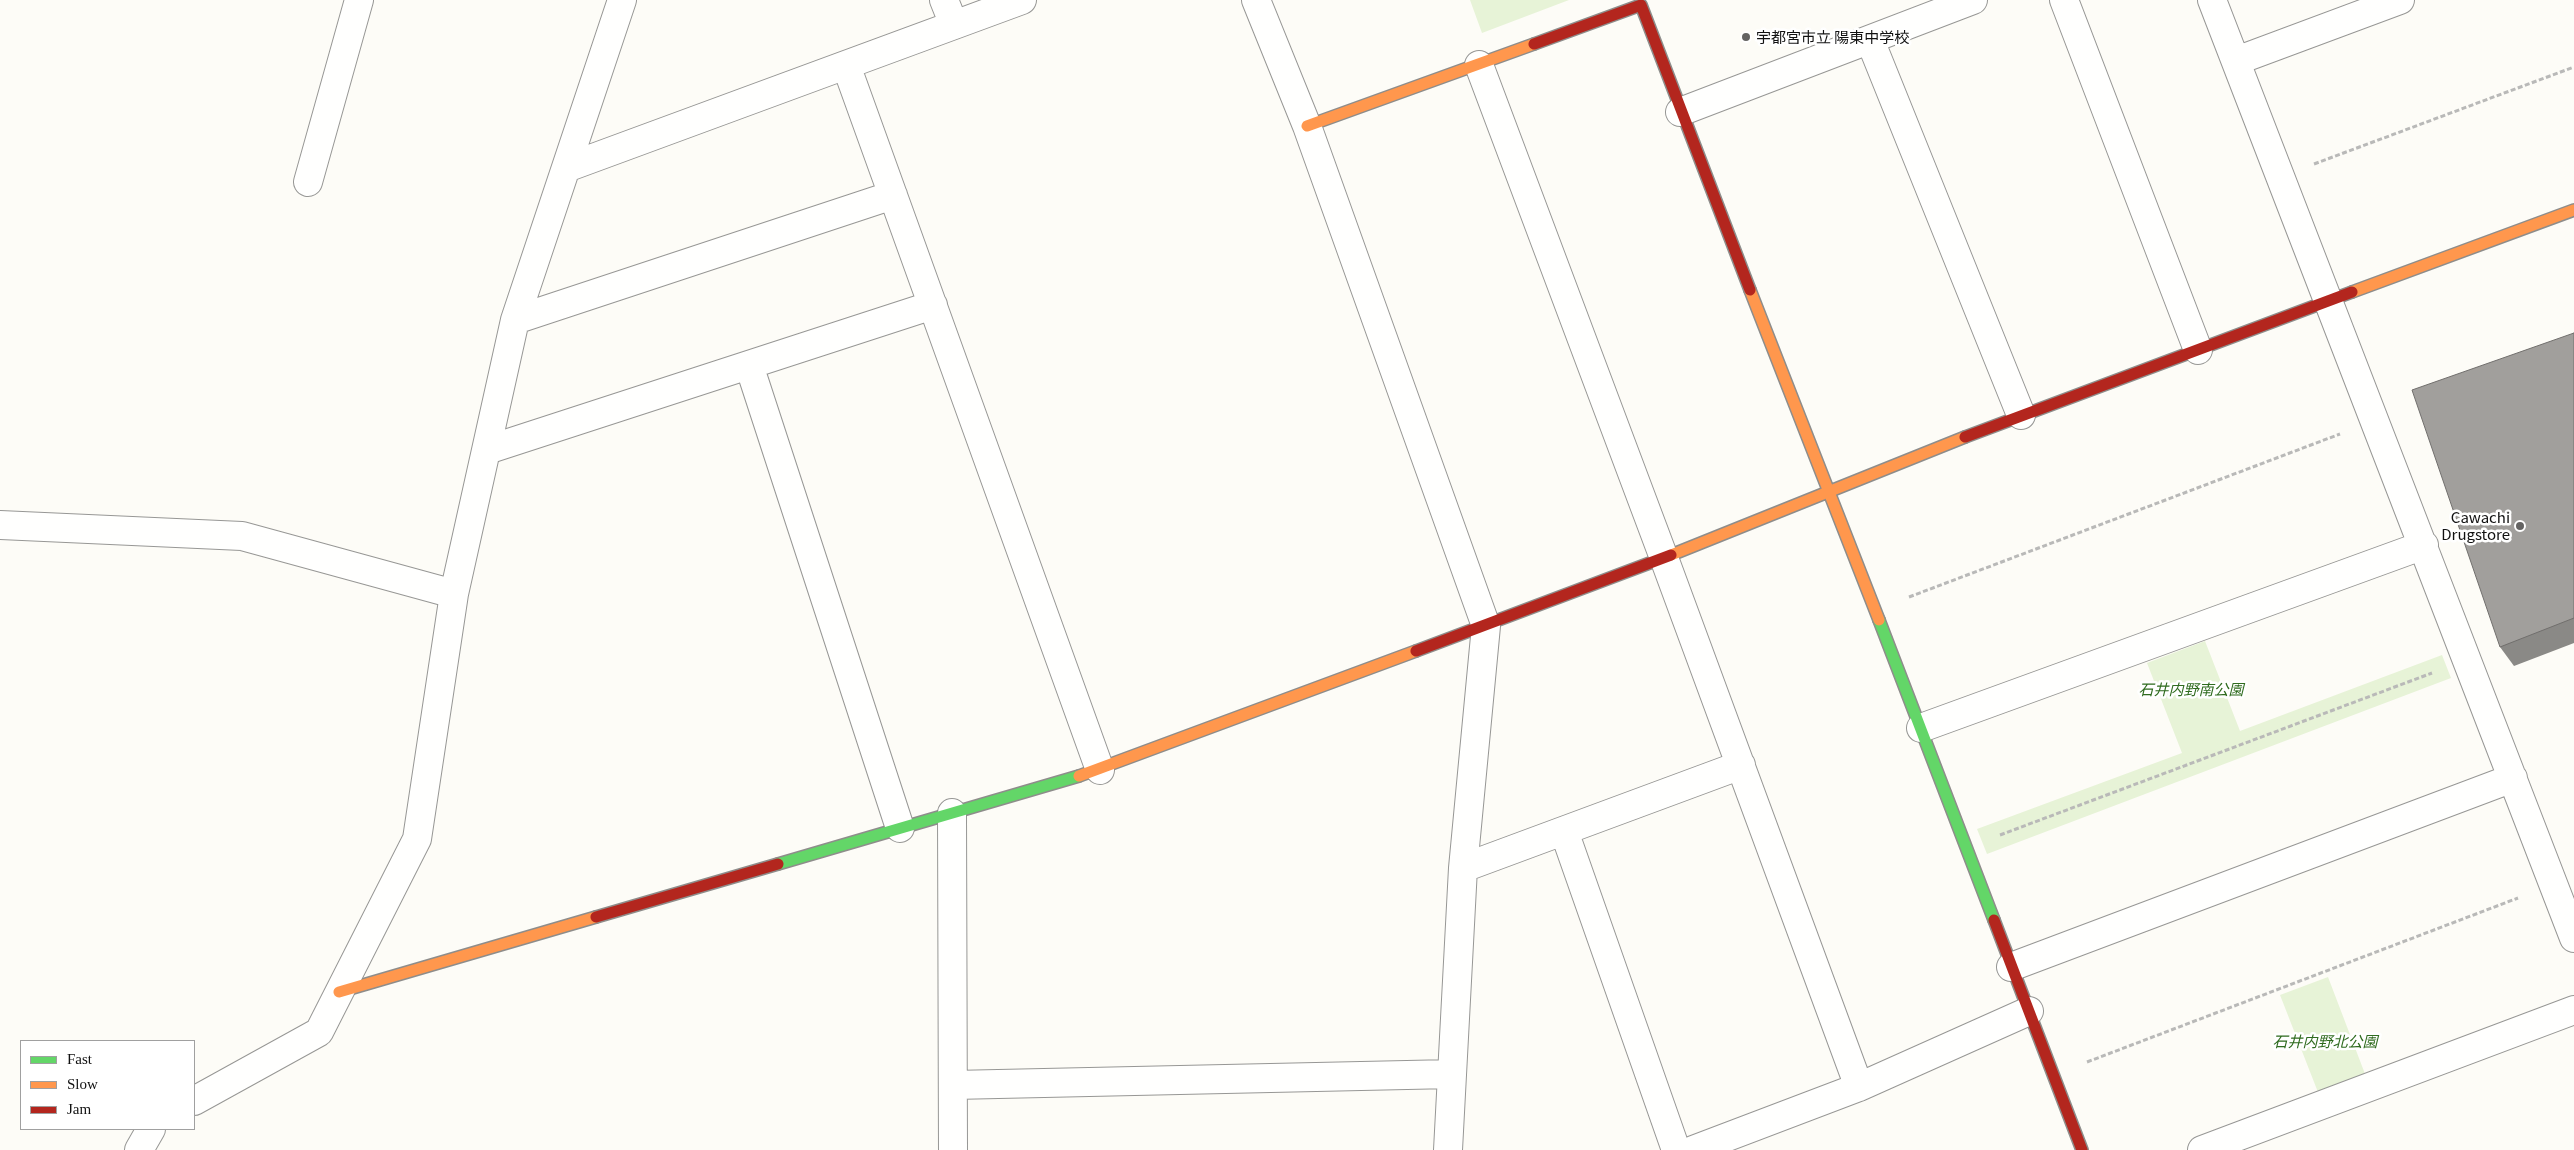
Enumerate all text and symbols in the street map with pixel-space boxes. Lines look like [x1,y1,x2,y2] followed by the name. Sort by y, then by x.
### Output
[1756,28,1909,46] place label: 宇都宮市立 陽東中学校
[1740,31,1752,43] marker: 宇都宮市立 陽東中学校
[2441,508,2510,543] place label: Cawachi Drugstore
[2514,520,2526,532] marker: Cawachi Drugstore
[2139,680,2243,698] park label: 石井内野南公園
[2273,1032,2377,1050] park label: 石井内野北公園
[20,1040,195,1130] legend
[67,1051,92,1067] text: Fast
[67,1076,98,1092] text: Slow
[67,1101,91,1117] text: Jam

